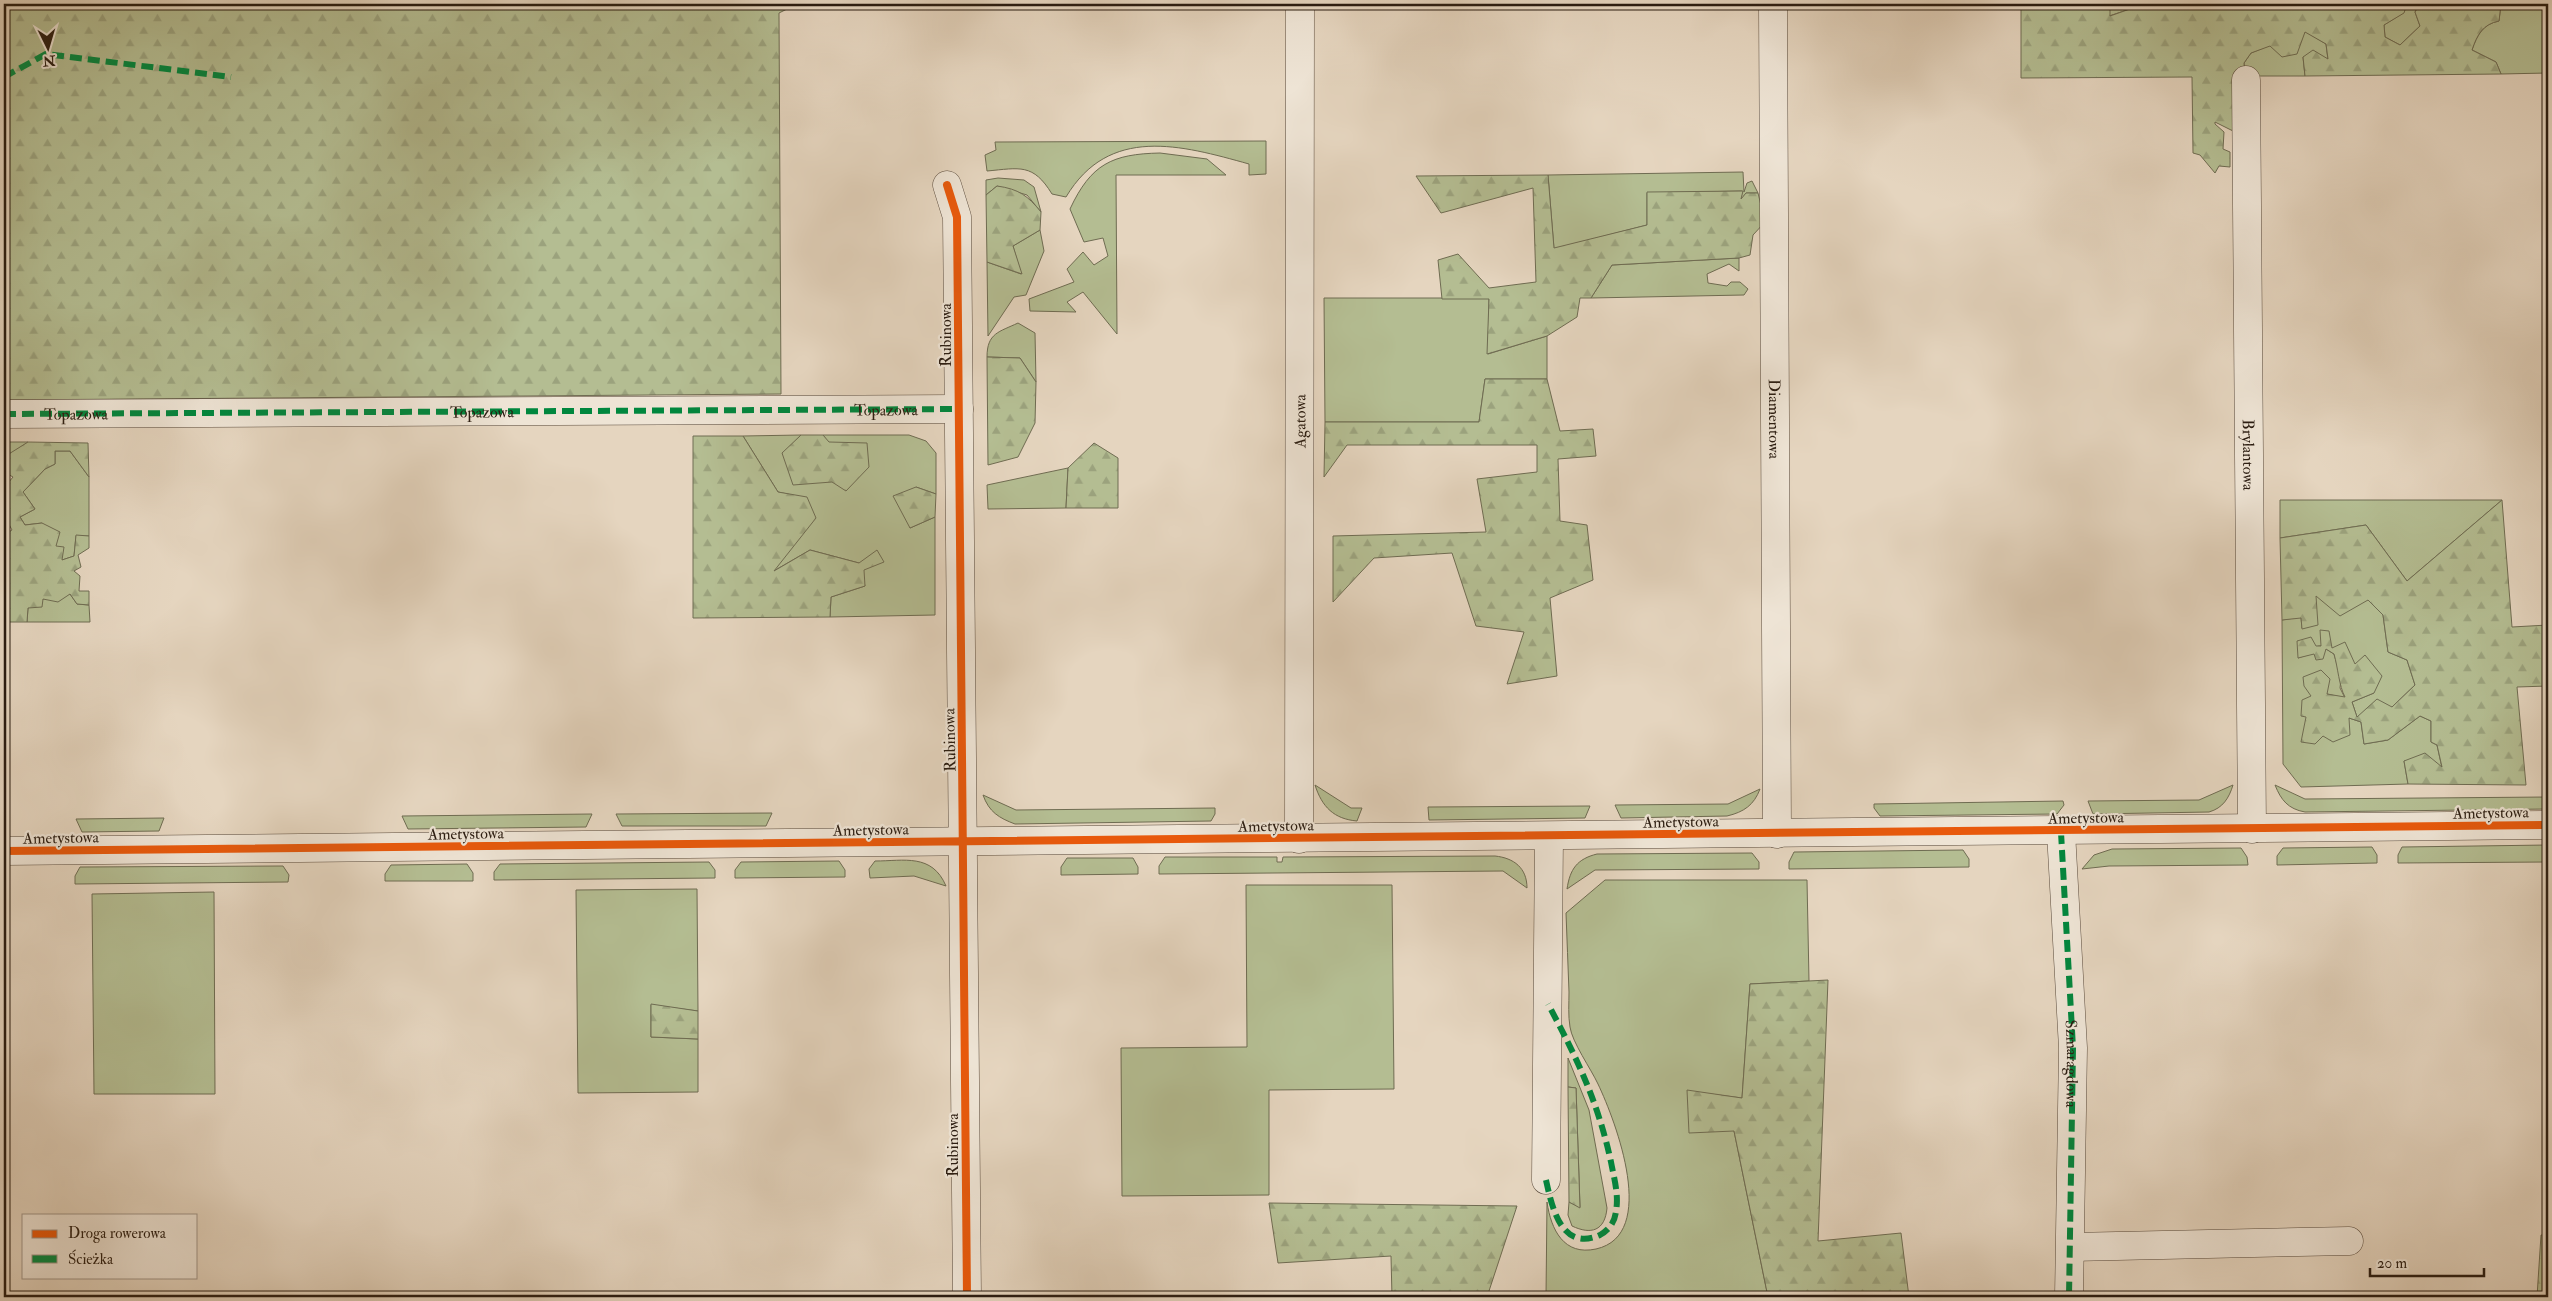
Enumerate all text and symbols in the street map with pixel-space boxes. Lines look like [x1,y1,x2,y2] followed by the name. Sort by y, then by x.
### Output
[22,22,72,72] north arrow
[42,51,57,70] text: N
[936,303,956,367] street label: Rubinowa
[1764,379,1784,460] street label: Diamentowa
[1290,394,1311,449] street label: Agatowa
[854,400,918,421] street label: Topazowa
[450,402,514,424] street label: Topazowa
[44,404,108,426] street label: Topazowa
[2238,419,2258,491] street label: Brylantowa
[939,708,961,772] street label: Rubinowa
[2452,802,2530,824] street label: Ametystowa
[2047,807,2125,829] street label: Ametystowa
[1642,811,1720,833] street label: Ametystowa
[1237,815,1315,837] street label: Ametystowa
[832,819,910,841] street label: Ametystowa
[427,823,505,845] street label: Ametystowa
[22,827,100,849] street label: Ametystowa
[2060,1019,2082,1108] street label: Szmaragdowa
[943,1113,963,1177] street label: Rubinowa
[22,1214,198,1278] legend
[68,1224,167,1243] text: Droga rowerowa
[2370,1246,2483,1278] scale bar
[68,1249,114,1269] text: Ścieżka
[2377,1254,2407,1273] text: 20 m

